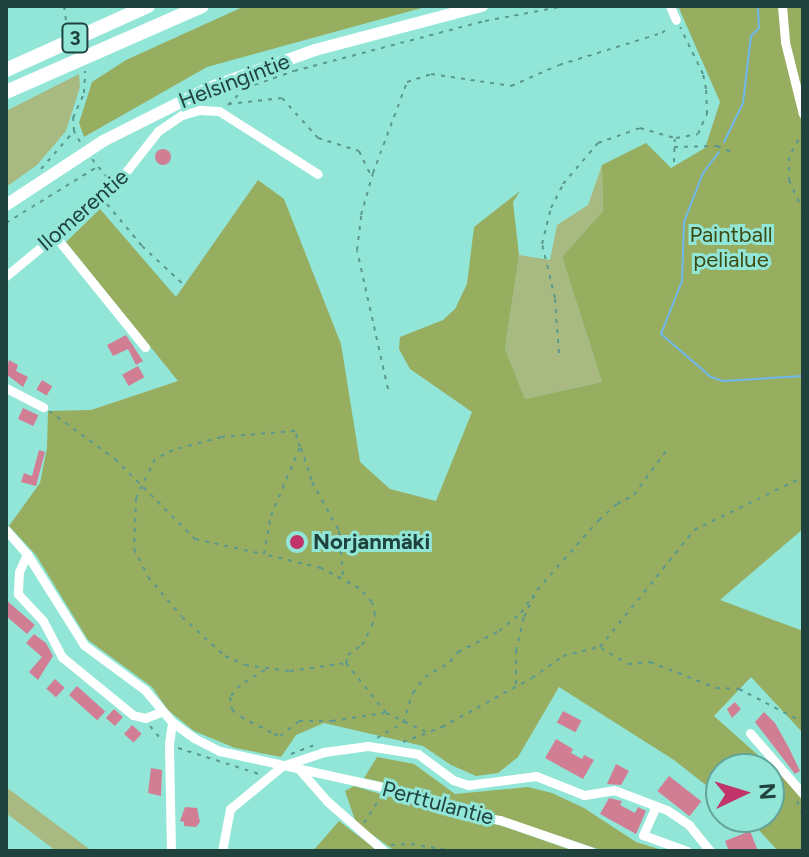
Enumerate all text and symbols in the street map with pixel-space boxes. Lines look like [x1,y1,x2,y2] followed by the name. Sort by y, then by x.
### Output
[61,22,89,54] road number: 3
[175,48,293,114] street label: Helsingintie
[32,163,134,257] street label: Ilomerentie
[689,221,773,272] park label: Paintball pelialue
[313,529,430,555] place label: Norjanmäki
[288,533,306,551] marker: Norjanmäki
[705,753,785,833] north arrow
[379,775,497,831] street label: Perttulantie
[753,782,782,801] text: N

